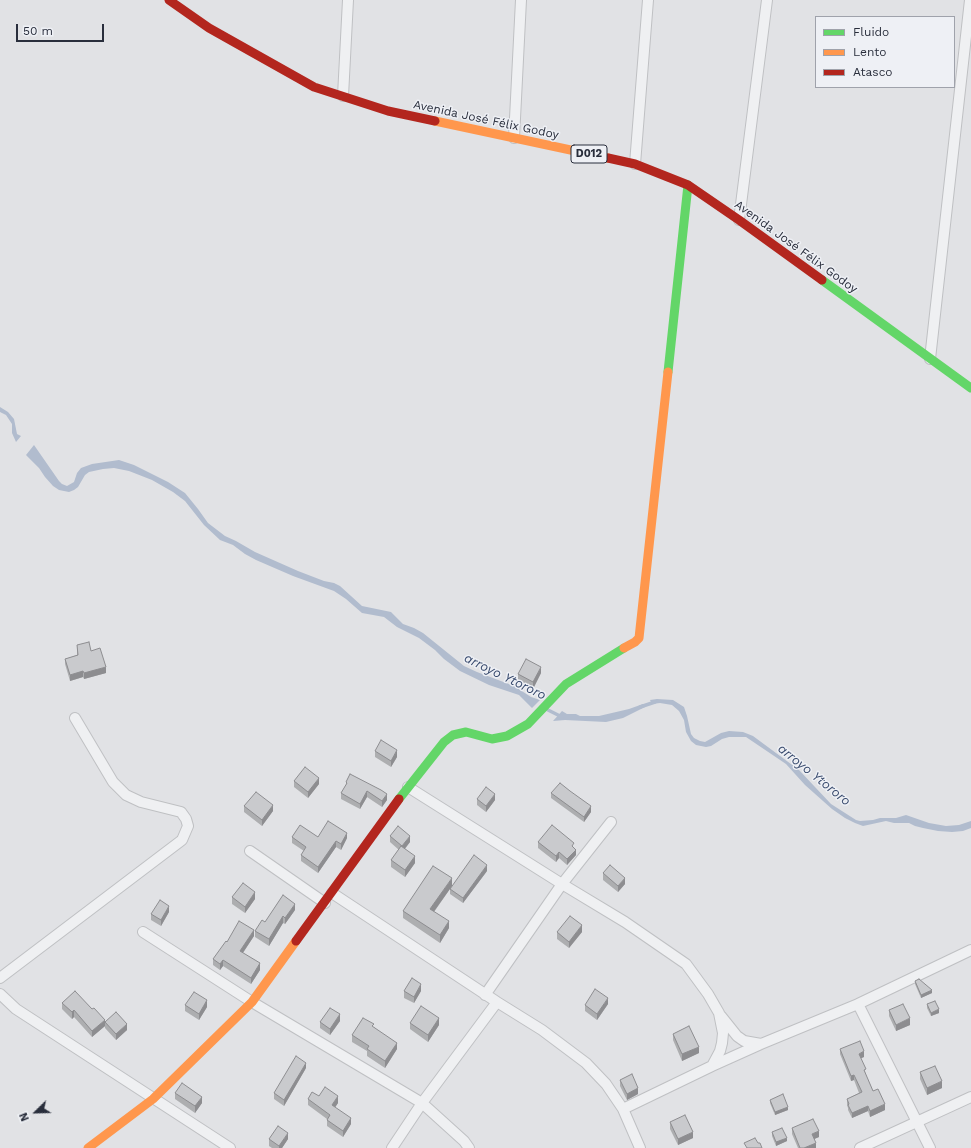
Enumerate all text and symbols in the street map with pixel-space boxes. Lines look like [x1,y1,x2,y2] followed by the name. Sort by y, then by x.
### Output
[18,16,106,42] scale bar
[815,16,955,88] legend
[23,24,53,38] text: 50 m
[853,25,889,39] text: Fluido
[853,45,887,59] text: Lento
[853,65,893,79] text: Atasco
[412,98,560,142] street label: Avenida José Félix Godoy
[571,145,607,163] road number: D012
[732,198,860,296] street label: Avenida José Félix Godoy
[461,650,549,704] water label: arroyo Ytororo
[774,741,854,809] water label: arroyo Ytororo
[16,1092,56,1132] north arrow
[17,1111,32,1123] text: N

